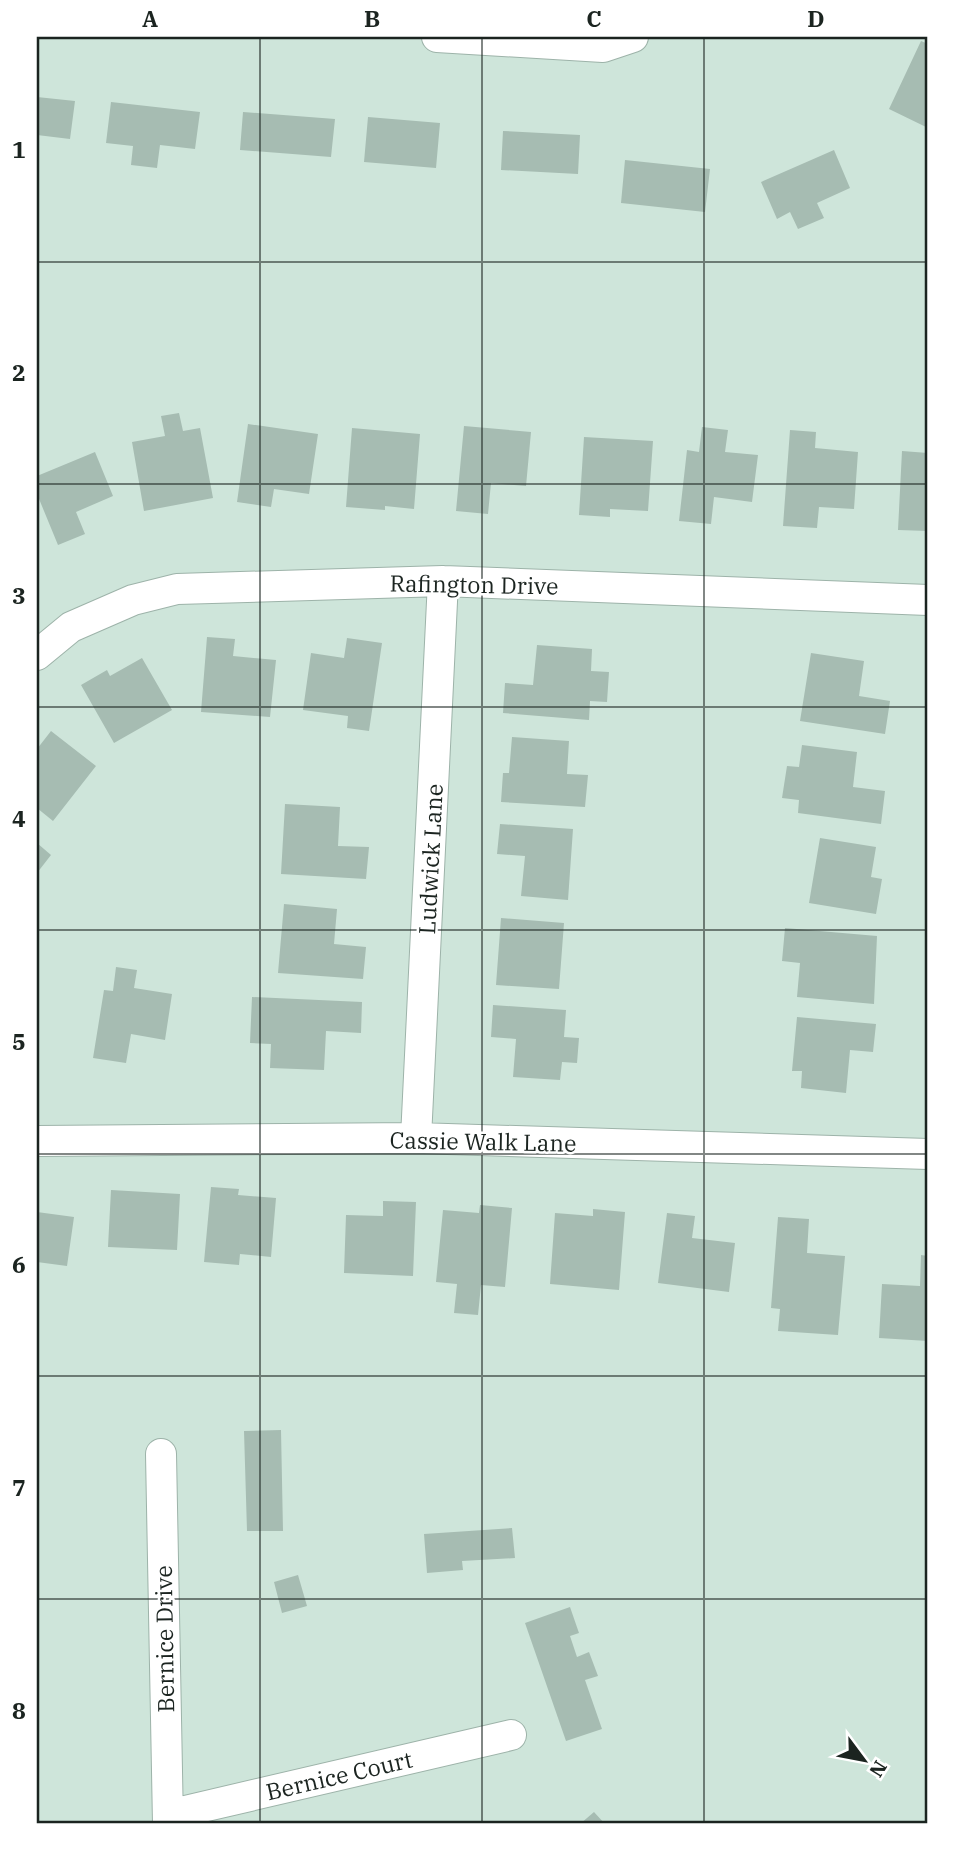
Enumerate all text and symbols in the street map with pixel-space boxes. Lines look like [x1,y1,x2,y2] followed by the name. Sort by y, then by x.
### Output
[142,3,158,33] text: A
[364,3,380,33] text: B
[586,3,602,33] text: C
[807,3,825,33] text: D
[12,134,26,164] text: 1
[12,357,26,387] text: 2
[389,568,559,600] street label: Rafington Drive
[12,580,26,610] text: 3
[411,783,449,935] street label: Ludwick Lane
[12,803,26,833] text: 4
[12,1026,26,1056] text: 5
[389,1124,577,1158] street label: Cassie Walk Lane
[12,1249,26,1279] text: 6
[12,1472,26,1502] text: 7
[148,1565,180,1713] street label: Bernice Drive
[12,1695,26,1725] text: 8
[828,1724,898,1794] north arrow
[263,1744,415,1806] street label: Bernice Court
[864,1756,893,1782] text: N

